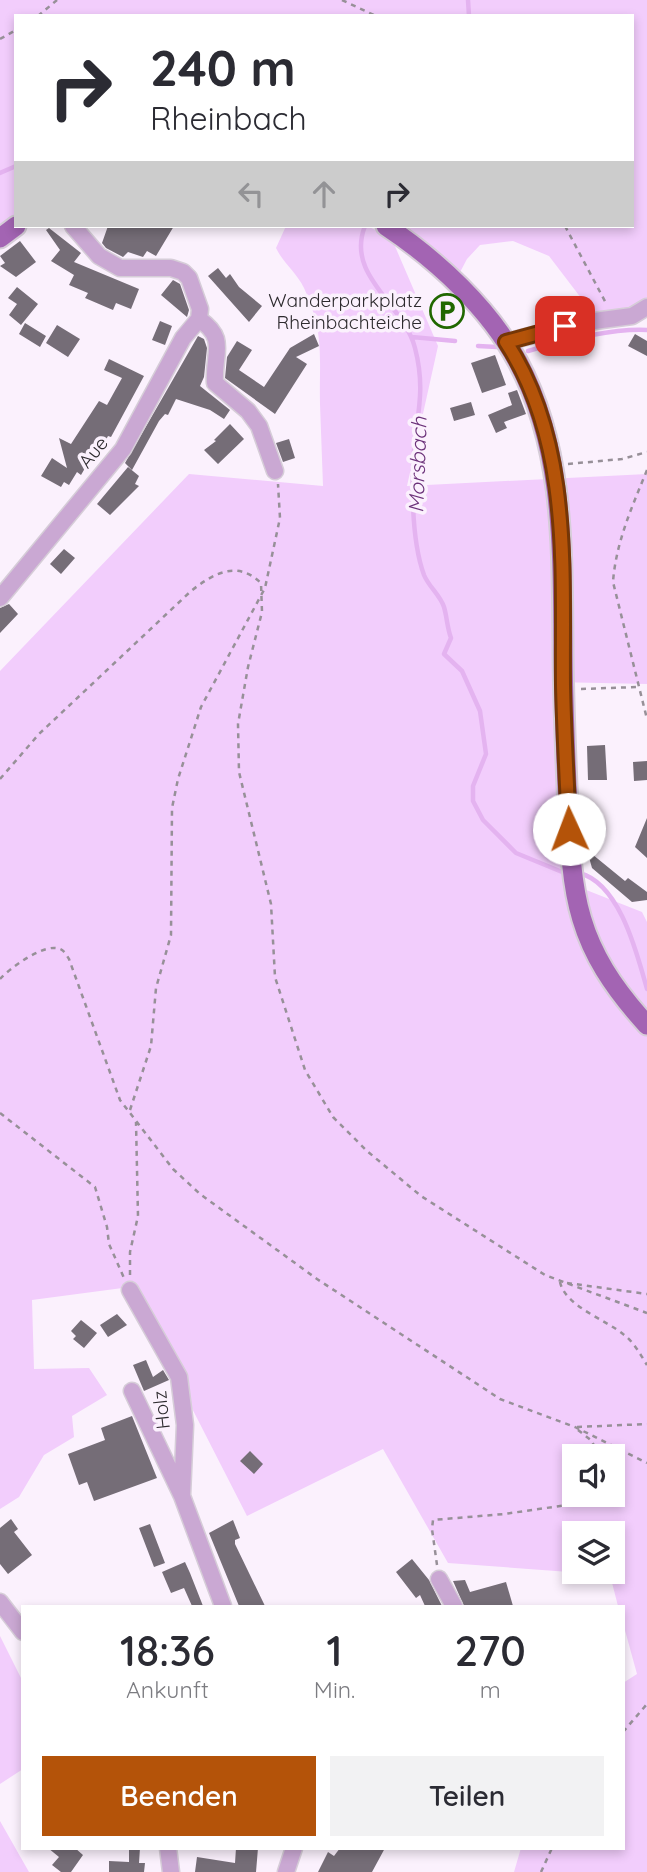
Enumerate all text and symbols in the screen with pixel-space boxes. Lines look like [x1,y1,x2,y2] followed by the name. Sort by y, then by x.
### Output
[150,37,296,98] text: 240 m
[35,42,126,133] icon: right
[150,98,307,138] text: Rheinbach
[232,175,270,213] icon: left
[305,175,343,213] icon: ahead
[378,175,416,213] icon: right
[268,288,422,334] place label: Wanderparkplatz Rheinbachteiche
[428,292,466,330] parking icon: Wanderparkplatz Rheinbachteiche
[535,296,595,356] pin
[546,307,584,345] icon: arrive
[402,415,432,514] water label: Morsbach
[73,431,113,473] street label: Aue
[532,792,606,866] position arrow
[147,1390,175,1430] street label: Holz
[562,1444,625,1584] map controls
[562,1444,625,1507] button: sound
[562,1521,625,1584] button: layers
[120,1624,215,1677] text: 18:36
[327,1624,343,1677] text: 1
[454,1624,526,1677] text: 270
[126,1675,209,1704] text: Ankunft
[314,1675,355,1704] text: Min.
[480,1675,501,1704] text: m
[42,1756,316,1836] button: Beenden
[330,1756,604,1836] button: Teilen

